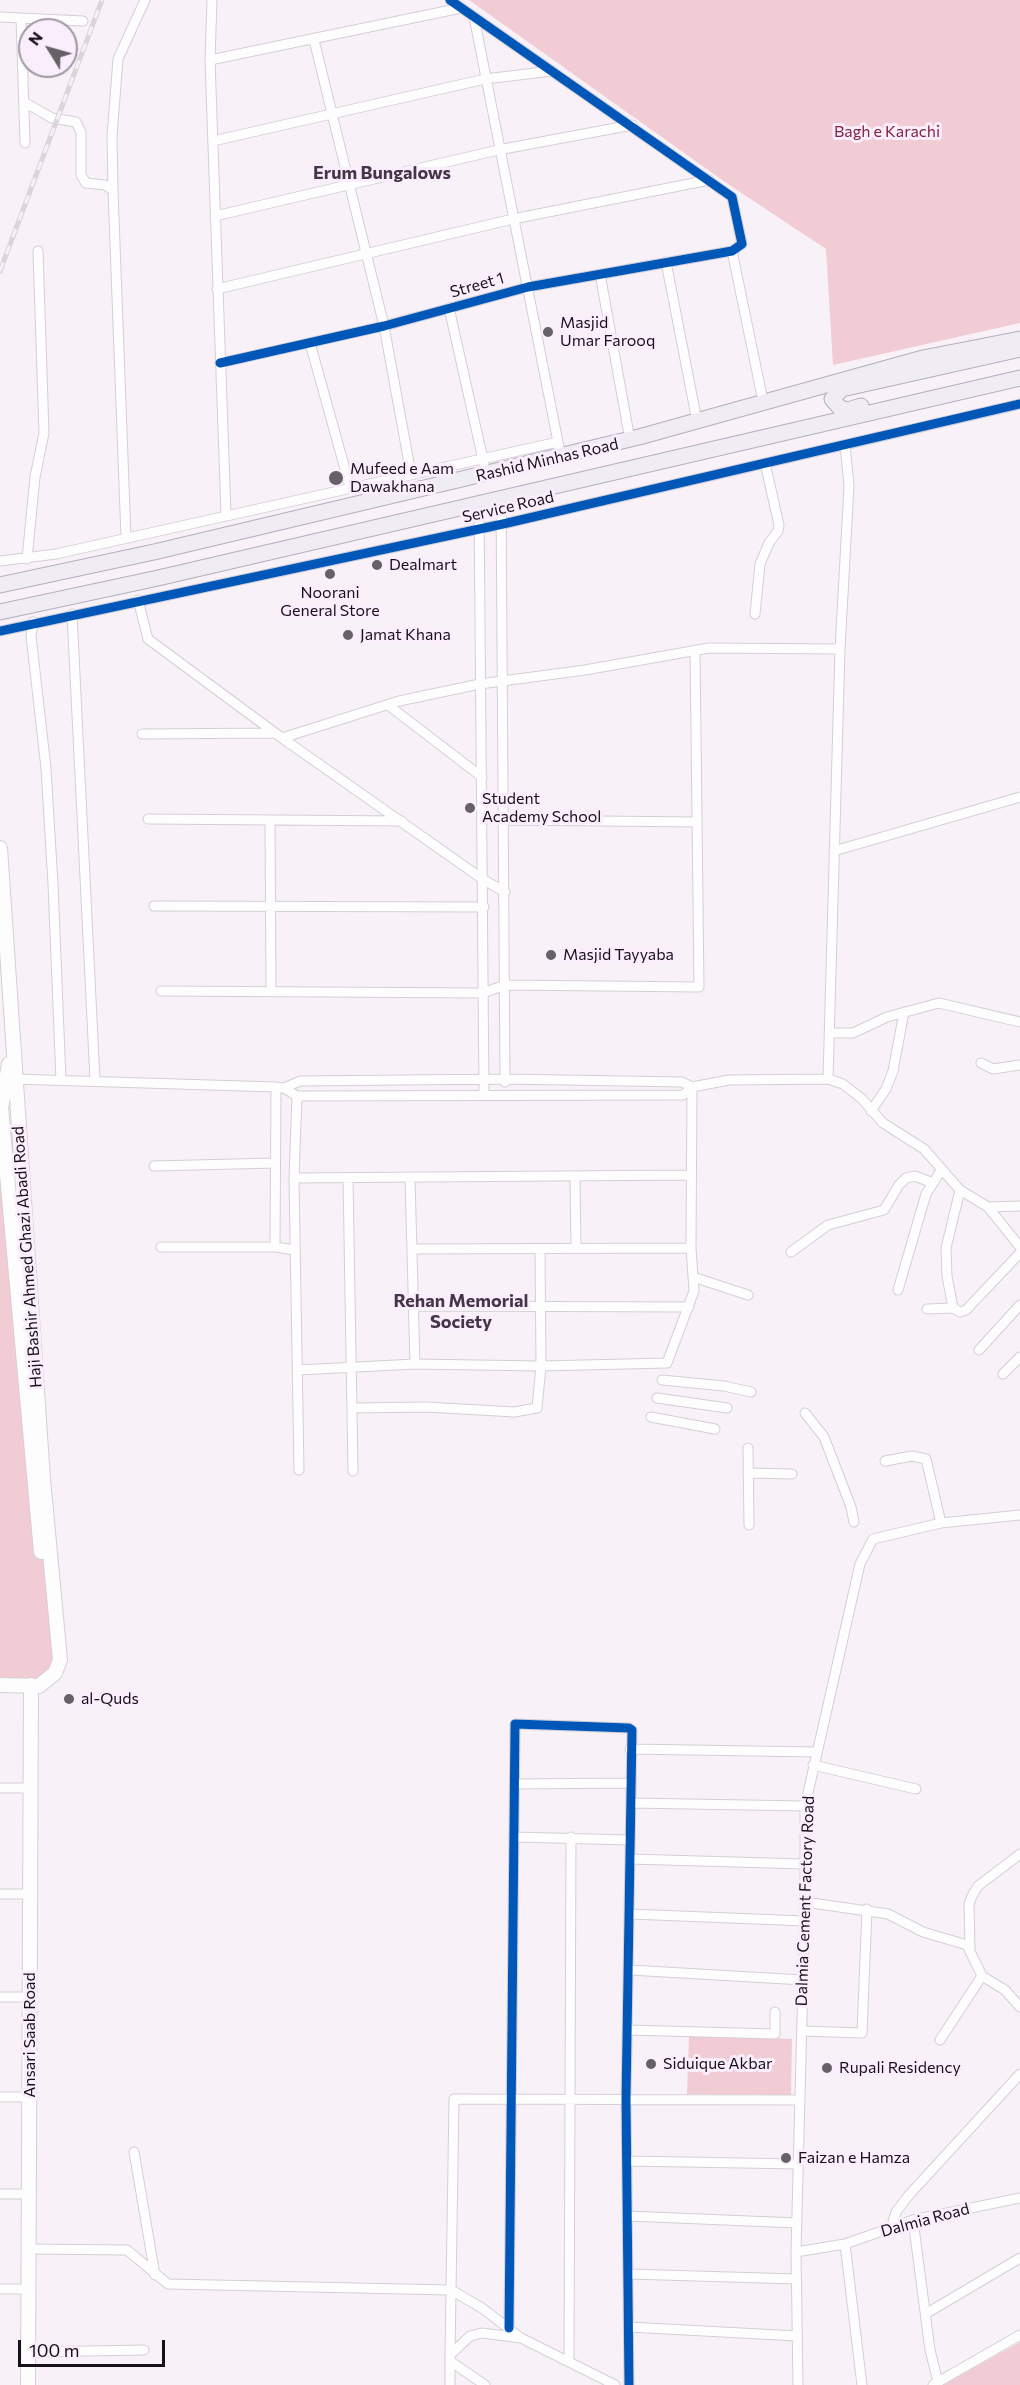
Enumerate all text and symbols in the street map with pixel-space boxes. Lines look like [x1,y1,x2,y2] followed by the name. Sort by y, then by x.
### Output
[18,18,78,78] north arrow
[24,28,46,49] text: N
[834,122,940,142] park label: Bagh e Karachi
[313,162,451,184] district label: Erum Bungalows
[448,268,506,302] street label: Street 1
[560,313,655,351] place label: Masjid Umar Farooq
[541,325,555,339] marker: Masjid Umar Farooq
[474,434,620,486] street label: Rashid Minhas Road
[350,459,454,497] place label: Mufeed e Aam Dawakhana
[327,469,345,487] marker: Mufeed e Aam Dawakhana
[460,487,556,527] street label: Service Road
[389,555,457,575] place label: Dealmart
[370,558,384,572] marker: Dealmart
[323,567,337,581] marker: Noorani General Store
[280,583,380,621] place label: Noorani General Store
[360,625,451,645] place label: Jamat Khana
[341,628,355,642] marker: Jamat Khana
[482,789,601,827] place label: Student Academy School
[463,801,477,815] marker: Student Academy School
[563,945,674,965] place label: Masjid Tayyaba
[544,948,558,962] marker: Masjid Tayyaba
[8,1126,46,1388] street label: Haji Bashir Ahmed Ghazi Abadi Road
[393,1290,529,1332] district label: Rehan Memorial Society
[81,1689,139,1709] place label: al-Quds
[62,1692,76,1706] marker: al-Quds
[792,1795,818,2007] street label: Dalmia Cement Factory Road
[20,1972,40,2098] street label: Ansari Saab Road
[663,2054,773,2074] place label: Siduique Akbar
[644,2057,658,2071] marker: Siduique Akbar
[839,2058,961,2078] place label: Rupali Residency
[820,2061,834,2075] marker: Rupali Residency
[798,2148,910,2168] place label: Faizan e Hamza
[779,2151,793,2165] marker: Faizan e Hamza
[879,2199,971,2241] street label: Dalmia Road
[21,2328,168,2366] scale bar
[29,2339,79,2361] text: 100 m

